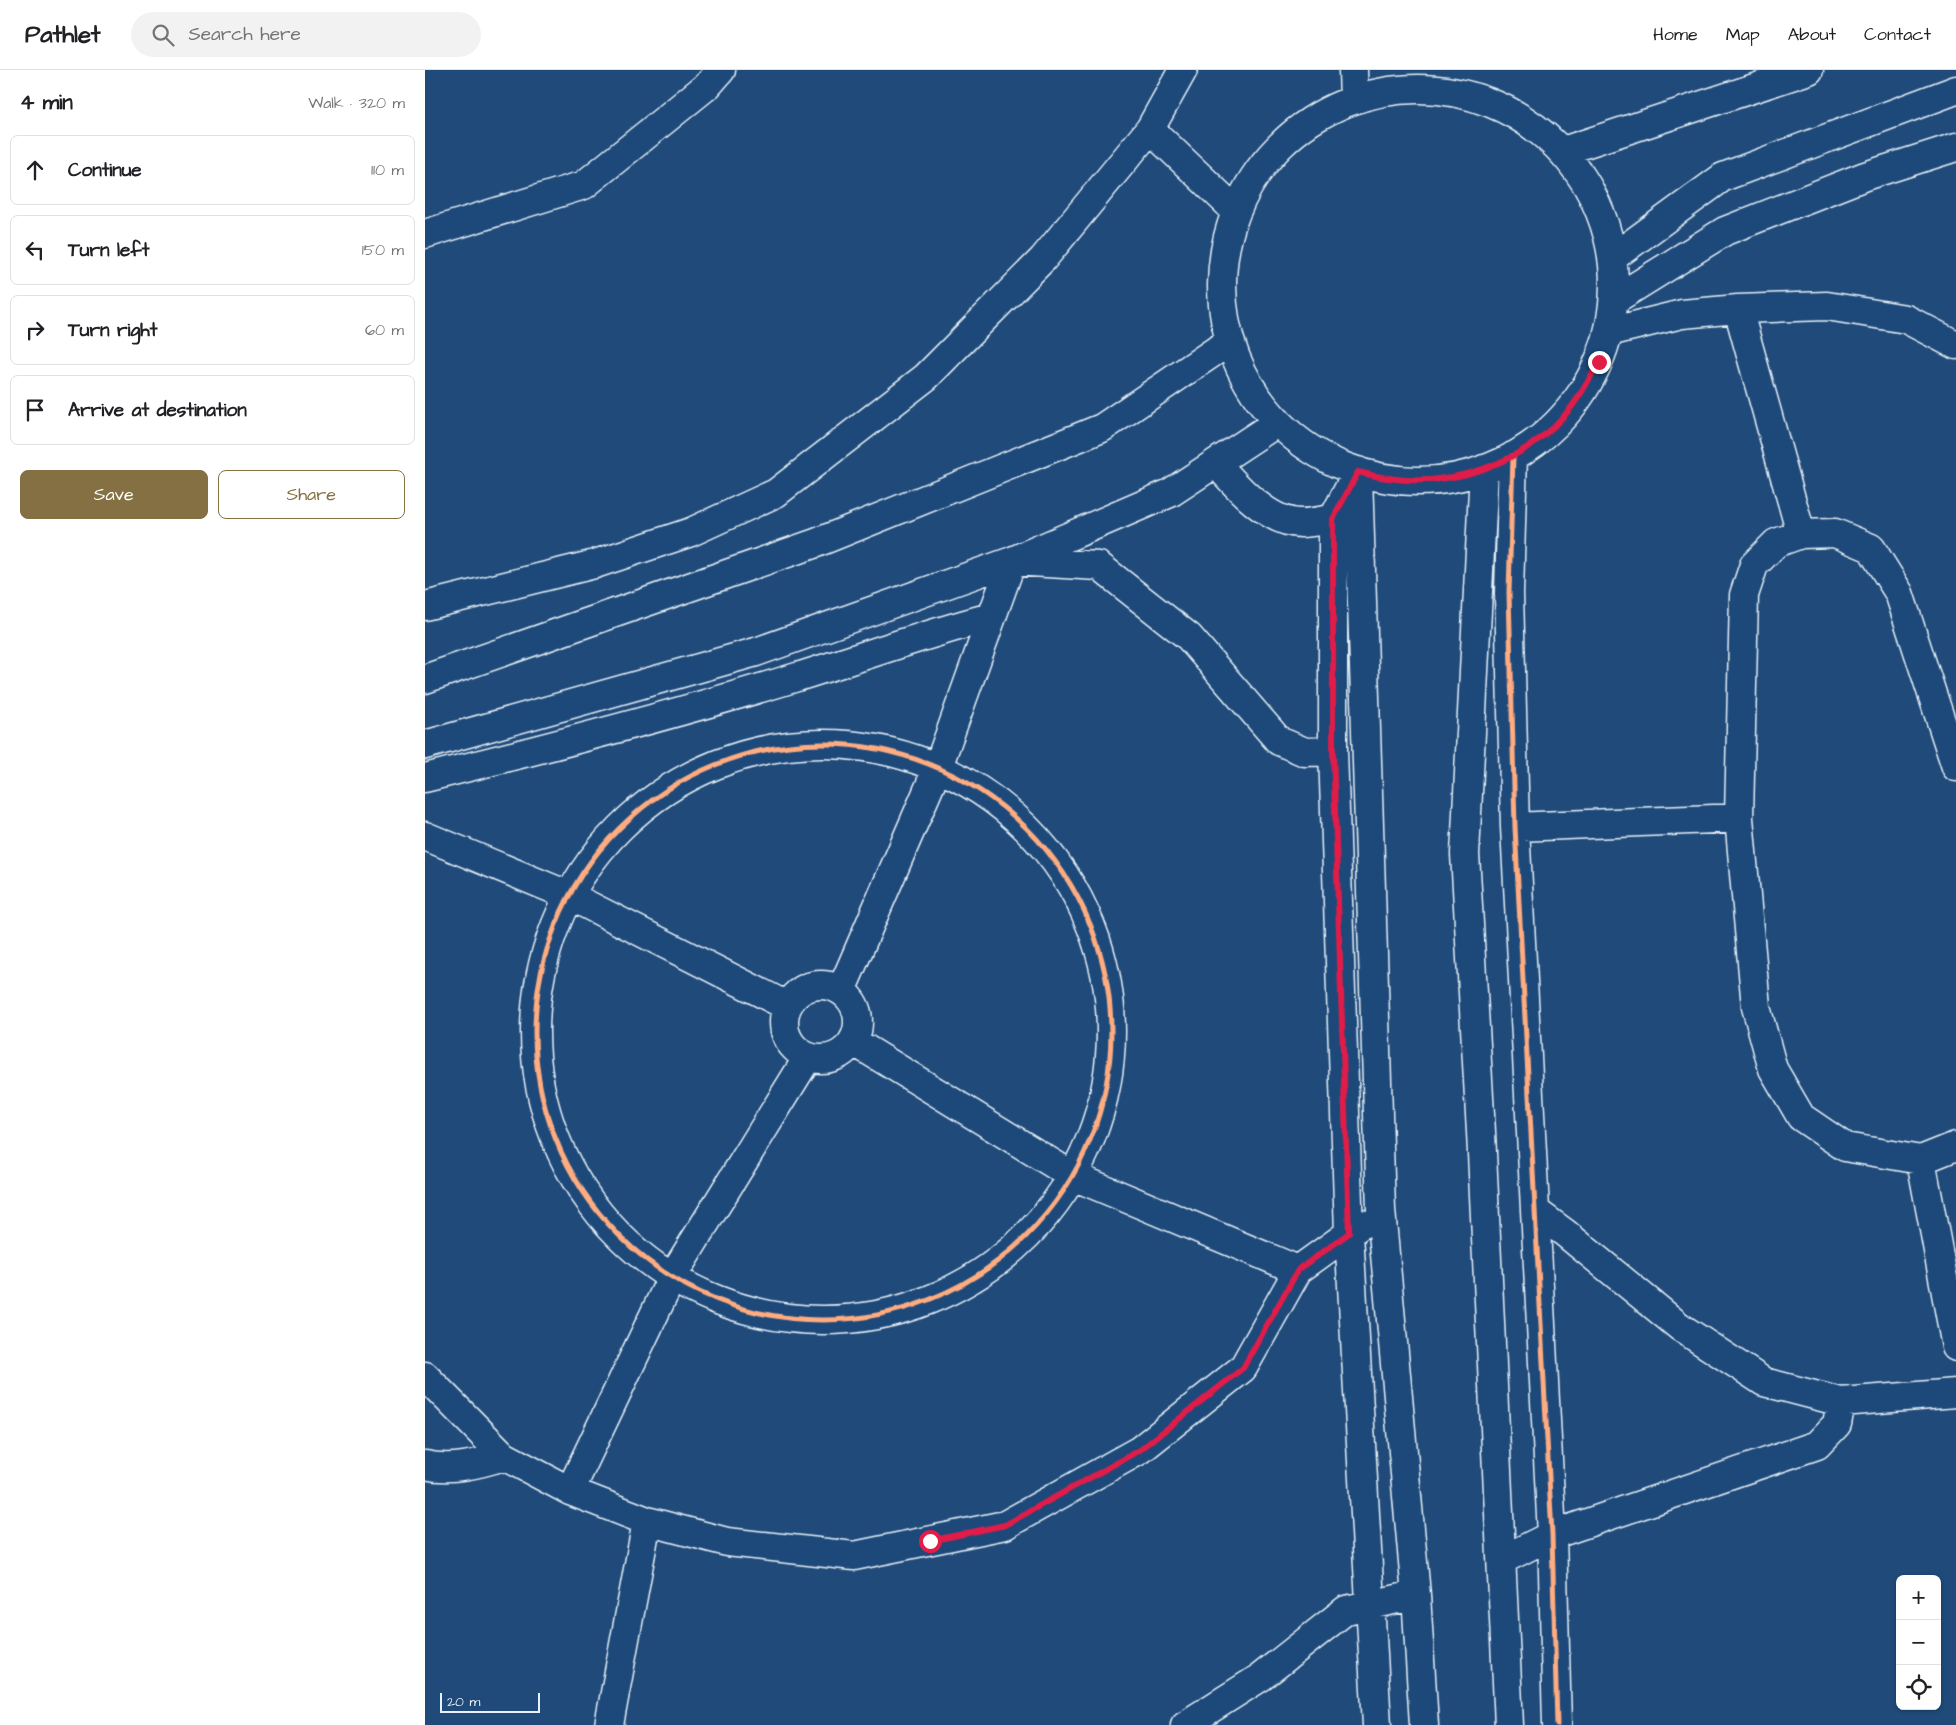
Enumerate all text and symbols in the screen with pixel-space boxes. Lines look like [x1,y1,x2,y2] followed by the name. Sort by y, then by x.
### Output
[131,12,481,57] search box
[25,18,101,52] text: Pathlet
[149,21,177,49] icon: search
[189,21,301,48] text: Search here
[1653,22,1698,47] text: Home
[1726,22,1760,47] text: Map
[1788,22,1836,47] text: About
[1864,22,1931,47] text: Contact
[20,88,73,117] text: 4 min
[308,92,405,114] text: Walk · 320 m
[21,156,49,184] icon: ahead
[68,157,142,184] text: Continue
[371,159,404,181] text: 110 m
[21,236,49,264] icon: left
[68,237,149,264] text: Turn left
[362,239,404,261] text: 150 m
[21,316,49,344] icon: right
[68,317,157,344] text: Turn right
[365,319,404,341] text: 60 m
[1588,351,1611,374] route end
[21,396,49,424] icon: arrive
[68,397,247,424] text: Arrive at destination
[20,470,208,519] button: Save
[218,470,405,519] button: Share
[919,1530,942,1553] route start
[1896,1575,1941,1710] map controls
[1896,1575,1941,1620] button: +
[1896,1620,1941,1665] button: −
[1896,1665,1941,1710] button: locate
[440,1690,540,1713] scale bar
[447,1692,480,1712] text: 20 m

